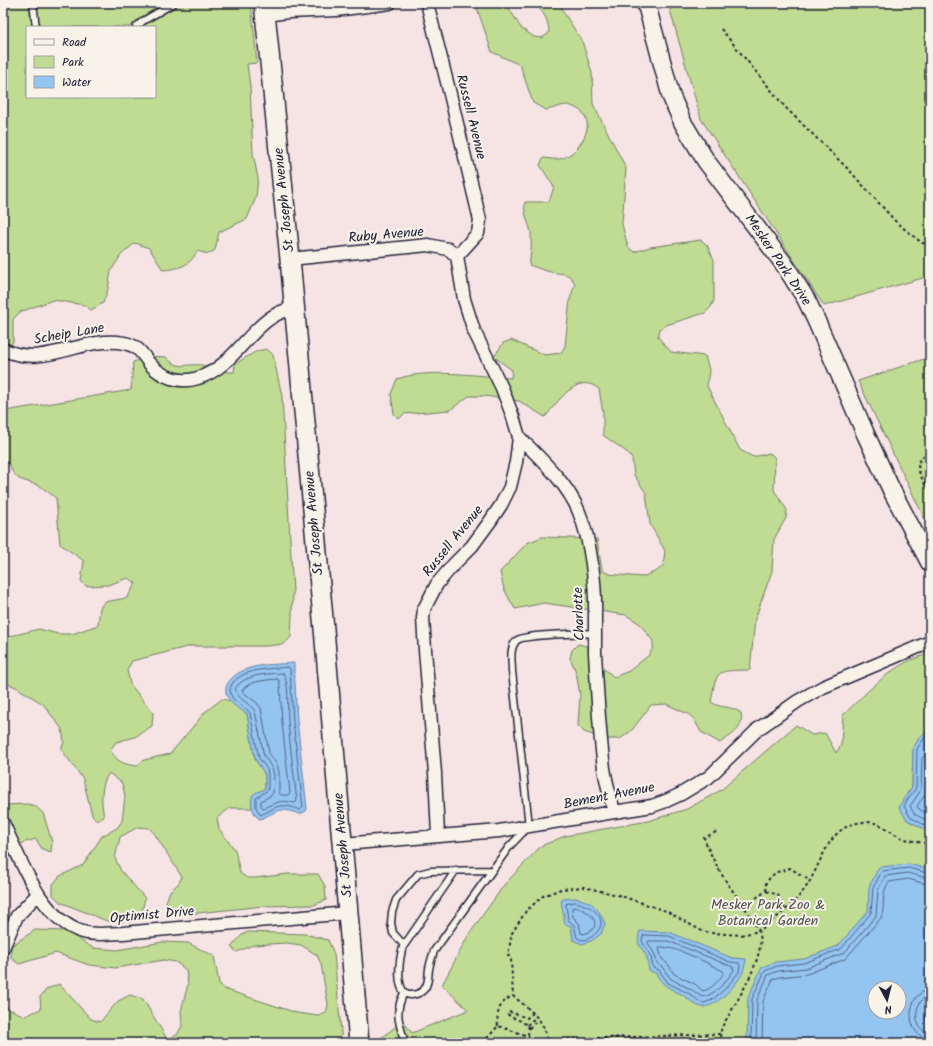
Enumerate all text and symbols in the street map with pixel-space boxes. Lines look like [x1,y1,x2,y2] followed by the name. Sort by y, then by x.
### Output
[26,26,156,98] legend
[62,33,87,52] text: Road
[62,53,84,72] text: Park
[450,72,492,162] street label: Russell Avenue
[62,73,92,92] text: Water
[268,146,300,253] street label: St Joseph Avenue
[739,210,817,311] street label: Mesker Park Drive
[347,221,425,249] street label: Ruby Avenue
[32,317,107,351] street label: Scheip Lane
[298,469,330,576] street label: St Joseph Avenue
[417,500,489,582] street label: Russell Avenue
[567,586,591,641] street label: Charlotte
[562,776,657,816] street label: Bement Avenue
[327,791,359,898] street label: St Joseph Avenue
[711,894,825,932] park label: Mesker Park Zoo & Botanical Garden
[109,900,196,930] street label: Optimist Drive
[867,980,907,1020] north arrow
[884,1000,893,1018] text: N

